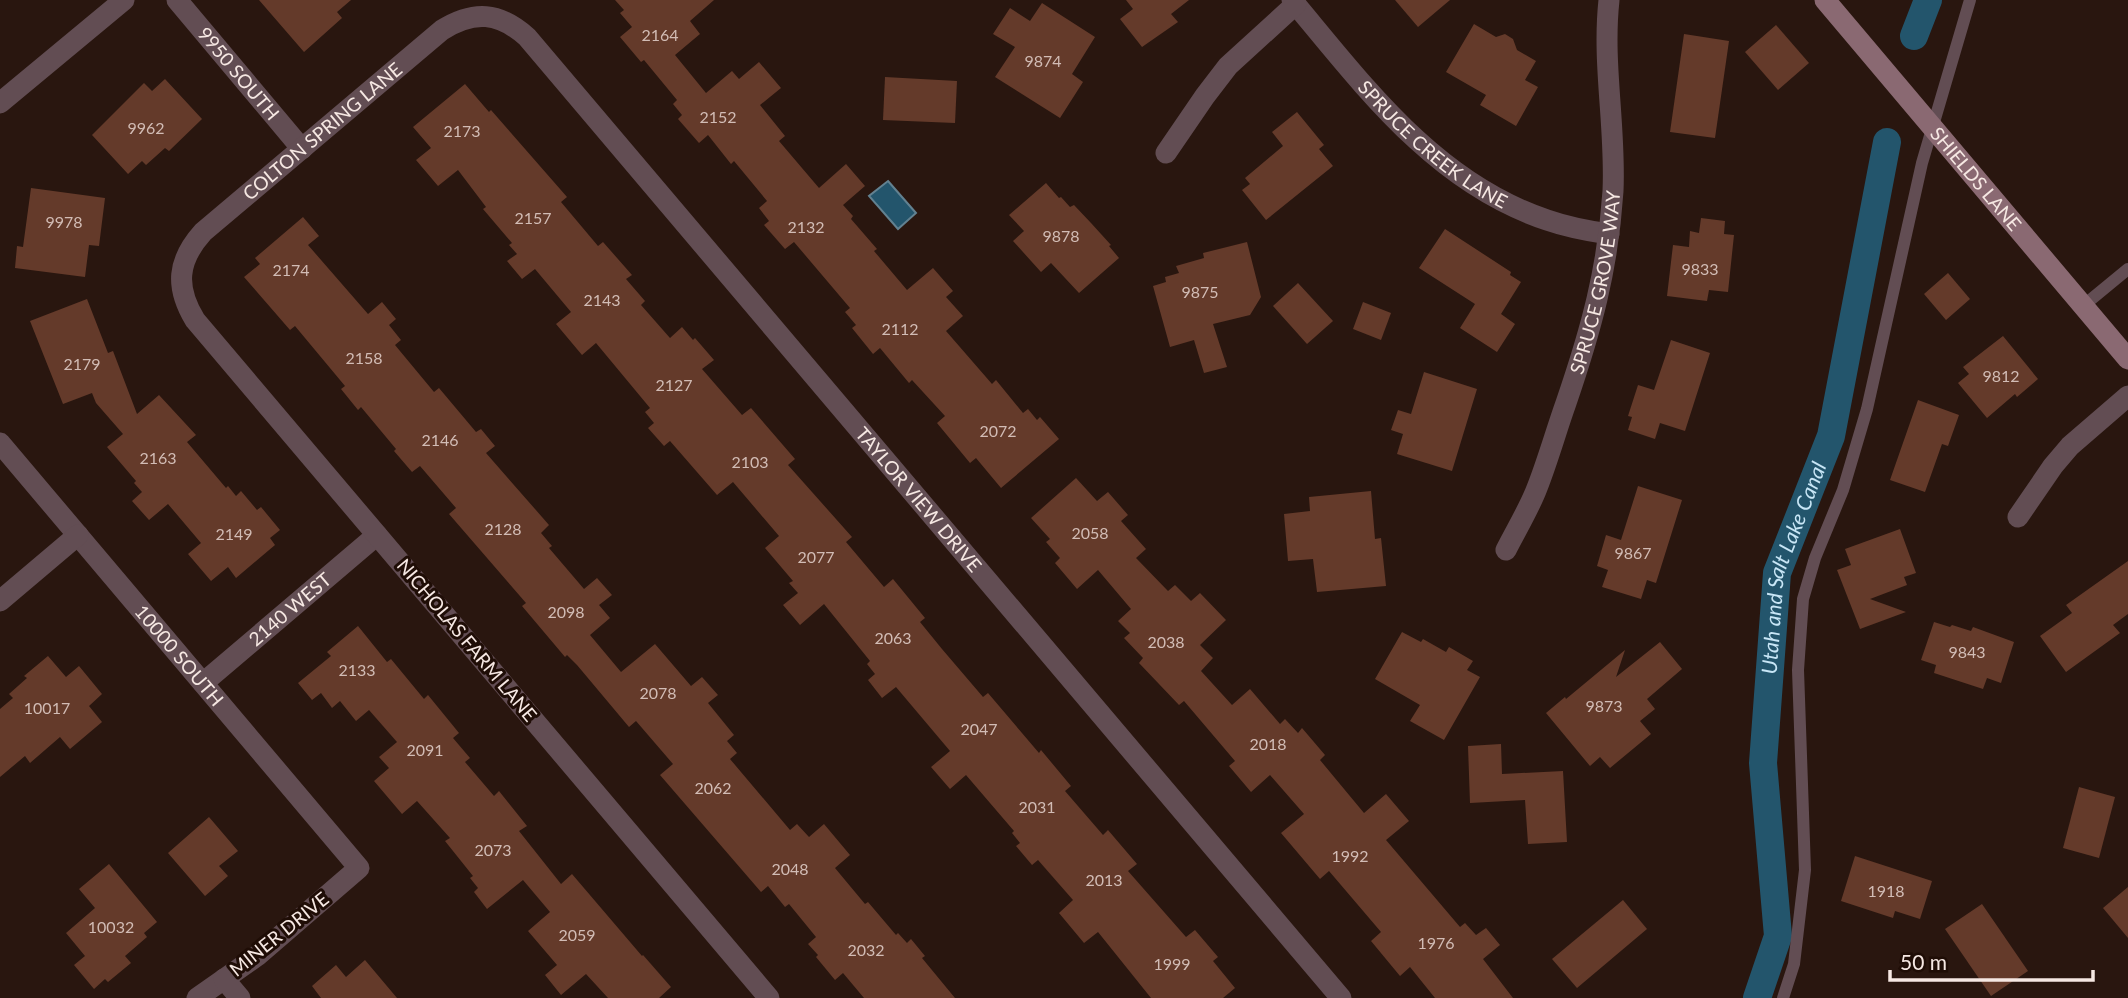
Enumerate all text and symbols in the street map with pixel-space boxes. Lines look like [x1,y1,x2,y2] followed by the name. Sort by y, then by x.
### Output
[194,22,285,124] street label: 9950 SOUTH
[641,25,679,44] house number: 2164
[1024,51,1062,70] house number: 9874
[238,57,406,205] street label: COLTON SPRING LANE
[1354,75,1511,213] street label: SPRUCE CREEK LANE
[699,107,737,126] house number: 2152
[127,118,165,137] house number: 9962
[443,121,481,140] house number: 2173
[1926,122,2027,235] street label: SHIELDS LANE
[1564,189,1624,377] street label: SPRUCE GROVE WAY
[514,208,552,227] house number: 2157
[45,212,83,231] house number: 9978
[787,217,825,236] house number: 2132
[1042,226,1080,245] house number: 9878
[1681,259,1719,278] house number: 9833
[272,260,310,279] house number: 2174
[1181,282,1219,301] house number: 9875
[583,290,621,309] house number: 2143
[881,319,919,338] house number: 2112
[345,348,383,367] house number: 2158
[63,354,101,373] house number: 2179
[1982,366,2020,385] house number: 9812
[655,375,693,394] house number: 2127
[979,421,1017,440] house number: 2072
[851,422,987,576] street label: TAYLOR VIEW DRIVE
[421,430,459,449] house number: 2146
[139,448,177,467] house number: 2163
[731,452,769,471] house number: 2103
[1756,458,1831,675] water label: Utah and Salt Lake Canal
[484,519,522,538] house number: 2128
[1071,523,1109,542] house number: 2058
[215,524,253,543] house number: 2149
[1614,543,1652,562] house number: 9867
[797,547,835,566] house number: 2077
[393,554,542,726] street label: NICHOLAS FARM LANE
[244,567,335,650] street label: 2140 WEST
[131,600,229,710] street label: 10000 SOUTH
[547,602,585,621] house number: 2098
[874,628,912,647] house number: 2063
[1147,632,1185,651] house number: 2038
[1948,642,1986,661] house number: 9843
[338,660,376,679] house number: 2133
[639,683,677,702] house number: 2078
[1585,696,1623,715] house number: 9873
[24,698,70,717] house number: 10017
[960,719,998,738] house number: 2047
[1249,734,1287,753] house number: 2018
[406,740,444,759] house number: 2091
[694,778,732,797] house number: 2062
[1018,797,1056,816] house number: 2031
[474,840,512,859] house number: 2073
[1331,846,1369,865] house number: 1992
[771,859,809,878] house number: 2048
[1085,870,1123,889] house number: 2013
[1867,881,1905,900] house number: 1918
[225,887,333,981] street label: MINER DRIVE
[88,917,134,936] house number: 10032
[558,925,596,944] house number: 2059
[1417,933,1455,952] house number: 1976
[1890,939,2093,983] scale bar
[847,940,885,959] house number: 2032
[1900,949,1947,974] text: 50 m
[1153,954,1191,973] house number: 1999

